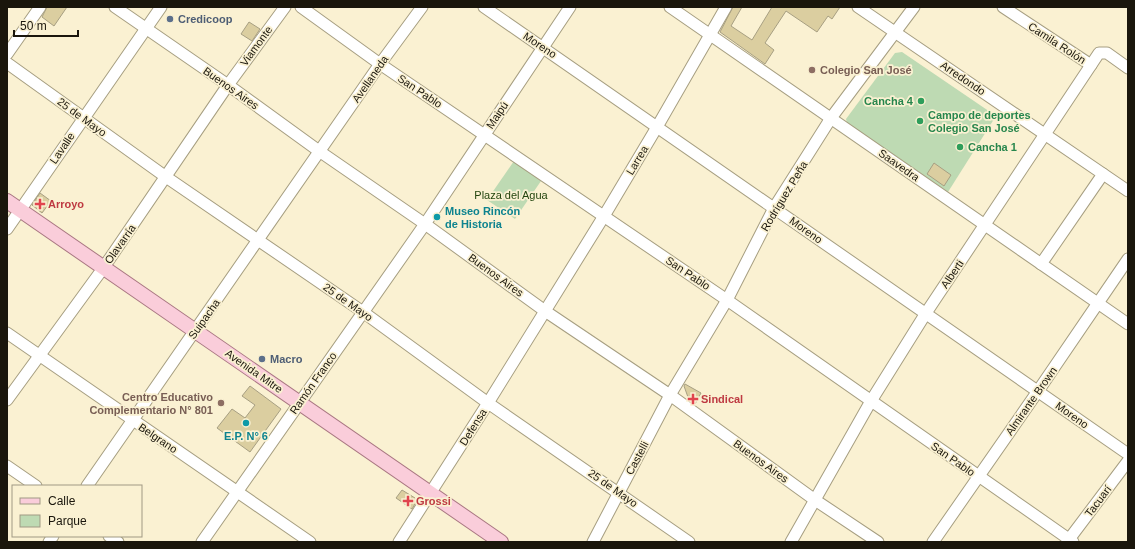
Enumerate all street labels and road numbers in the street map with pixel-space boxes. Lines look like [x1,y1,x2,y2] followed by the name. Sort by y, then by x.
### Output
[1026,20,1088,66] street label: Camila Rolón
[238,24,274,68] street label: Viamonte
[521,30,559,60] street label: Moreno
[350,53,391,105] street label: Avellaneda
[938,59,988,97] street label: Arredondo
[201,64,261,112] street label: Buenos Aires
[396,72,444,110] street label: San Pablo
[55,95,109,139] street label: 25 de Mayo
[484,99,510,131] street label: Maipú
[47,130,77,166] street label: Lavalle
[624,143,651,177] street label: Larrea
[876,147,922,184] street label: Saavedra
[758,158,810,233] street label: Rodríguez Peña
[787,214,825,246] street label: Moreno
[102,221,138,266] street label: Olavarría
[466,251,526,299] street label: Buenos Aires
[664,254,712,292] street label: San Pablo
[938,258,966,290] street label: Alberti
[321,281,375,323] street label: 25 de Mayo
[186,296,223,341] street label: Suipacha
[223,347,285,395] street label: Avenida Mitre
[287,350,339,416] street label: Ramón Franco
[1003,365,1059,437] street label: Almirante Brown
[1053,399,1091,431] street label: Moreno
[457,406,489,448] street label: Defensa
[136,421,180,455] street label: Belgrano
[731,437,791,485] street label: Buenos Aires
[623,439,651,477] street label: Castelli
[929,440,977,478] street label: San Pablo
[586,467,640,509] street label: 25 de Mayo
[1082,483,1114,519] street label: Tacuarí

